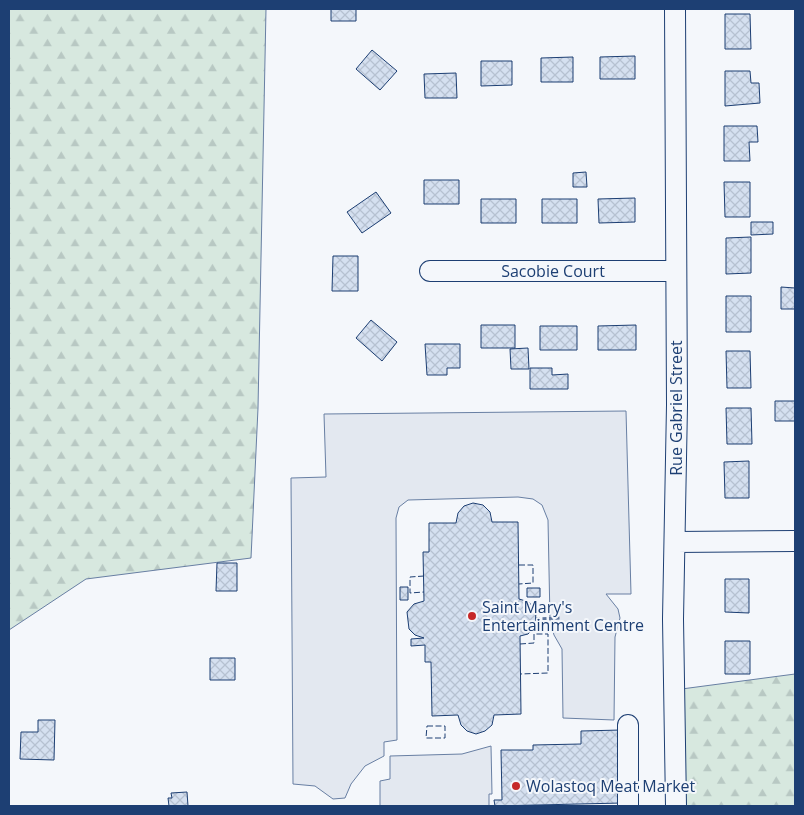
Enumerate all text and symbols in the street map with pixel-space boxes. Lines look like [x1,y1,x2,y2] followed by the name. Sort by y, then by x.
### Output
[501,260,605,282] street label: Sacobie Court
[665,340,687,476] street label: Rue Gabriel Street
[482,596,644,636] place label: Saint Mary's Entertainment Centre
[466,610,478,622] marker: Saint Mary's Entertainment Centre
[526,775,696,797] place label: Wolastoq Meat Market
[510,780,522,792] marker: Wolastoq Meat Market

